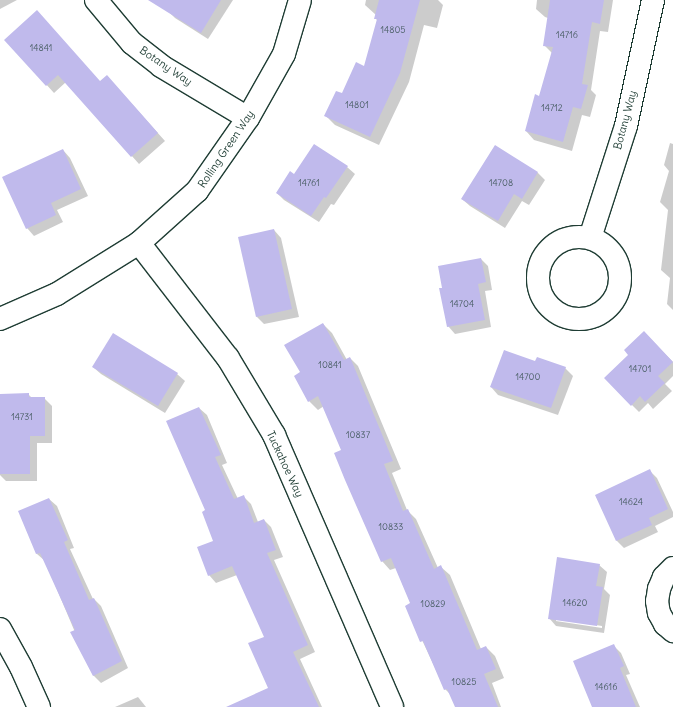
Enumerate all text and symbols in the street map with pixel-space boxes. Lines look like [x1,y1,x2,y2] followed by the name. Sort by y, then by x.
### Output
[380,25,406,35] house number: 14805
[556,30,578,40] house number: 14716
[30,43,52,53] house number: 14841
[137,44,195,88] street label: Botany Way
[611,89,639,151] street label: Botany Way
[345,100,369,110] house number: 14801
[541,103,563,113] house number: 14712
[195,108,257,190] street label: Rolling Green Way
[298,178,320,188] house number: 14761
[489,178,513,188] house number: 14708
[450,299,474,309] house number: 14704
[318,360,342,370] house number: 10841
[629,364,651,374] house number: 14701
[516,372,540,382] house number: 14700
[11,412,33,422] house number: 14731
[264,429,306,499] street label: Tuckahoe Way
[346,430,370,440] house number: 10837
[619,497,643,507] house number: 14624
[379,522,403,532] house number: 10833
[563,598,587,608] house number: 14620
[421,599,445,609] house number: 10829
[452,677,476,687] house number: 10825
[595,682,617,692] house number: 14616

